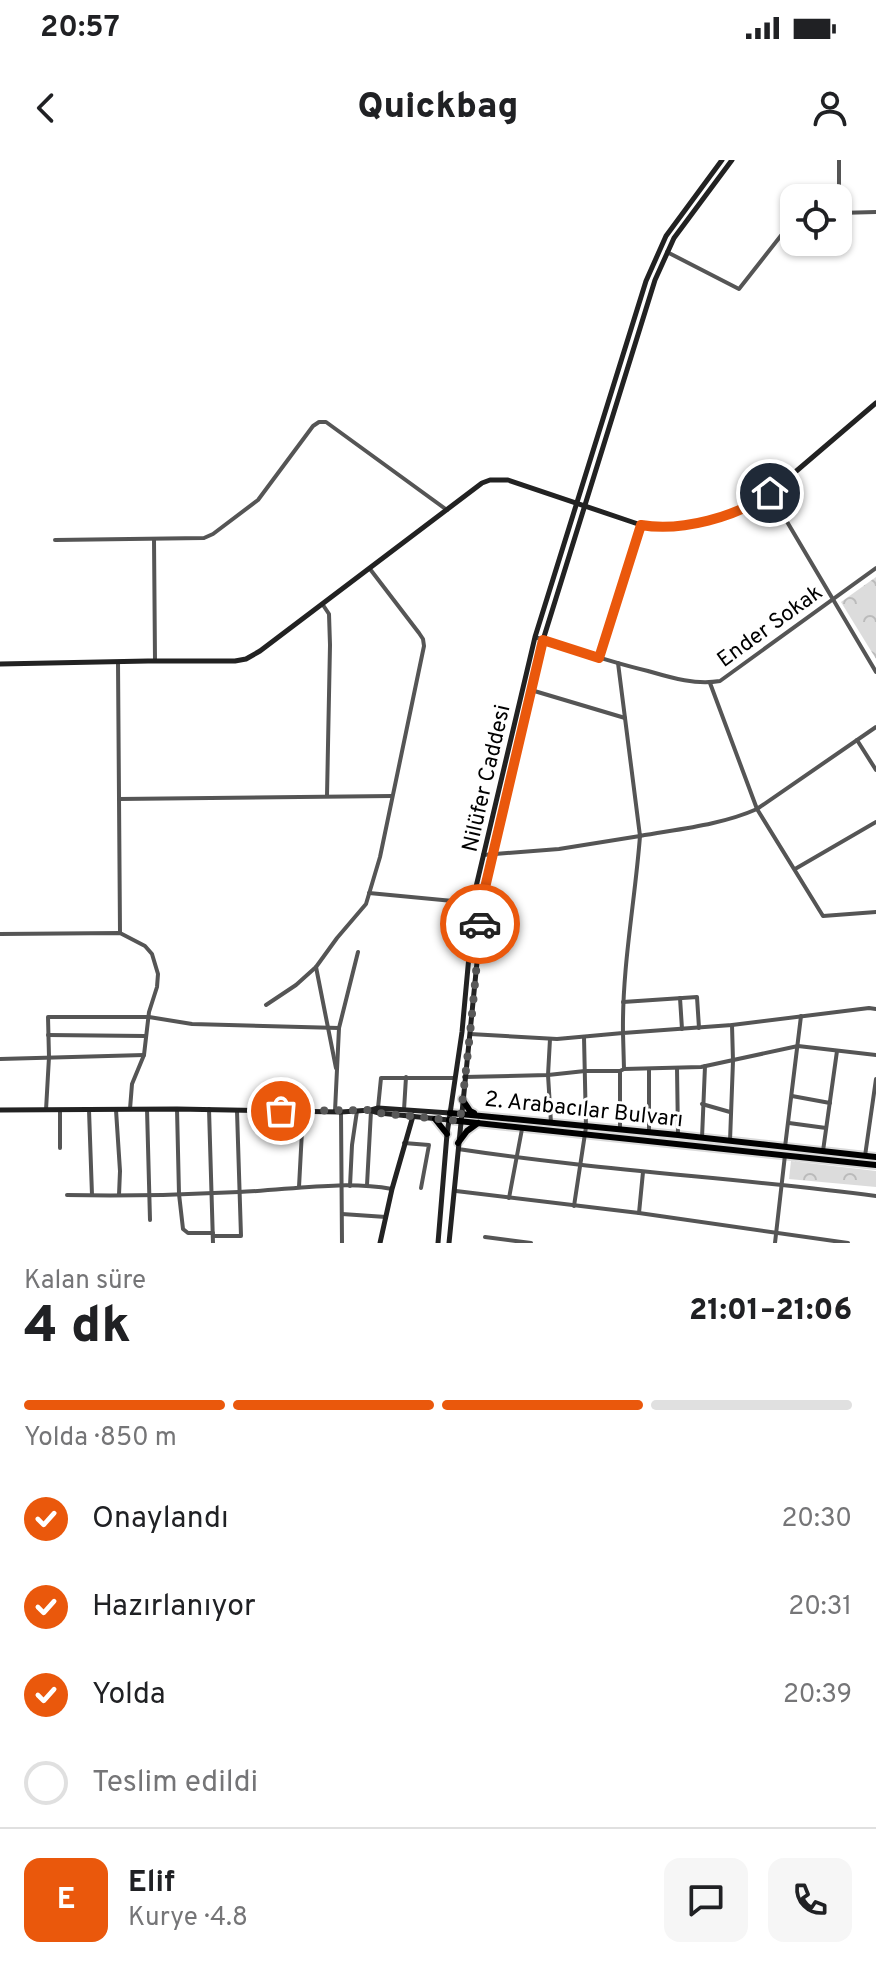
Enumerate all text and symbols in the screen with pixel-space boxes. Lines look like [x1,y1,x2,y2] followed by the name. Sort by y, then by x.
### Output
[40,10,120,47] text: 20:57
[358,85,519,131] text: Quickbag
[24,86,68,130] icon: back
[808,86,852,130] icon: person
[780,184,852,256] map controls
[780,184,852,256] button: locate
[736,459,804,527] pin
[748,471,792,515] icon: home
[713,580,828,674] street label: Ender Sokak
[457,702,517,855] street label: Nilüfer Caddesi
[440,884,520,964] courier
[458,902,502,946] icon: car
[247,1077,315,1145] pin
[483,1087,684,1134] street label: 2. Arabacılar Bulvarı
[259,1089,303,1133] icon: bag
[24,1265,146,1298] text: Kalan süre
[689,1293,852,1330] text: 21:01–21:06
[24,1295,131,1361] text: 4 dk
[24,1422,177,1455] text: Yolda · 850 m
[24,1497,68,1541] icon: check
[92,1501,229,1538] text: Onaylandı
[781,1503,852,1536] text: 20:30
[24,1585,68,1629] icon: check
[92,1589,256,1626] text: Hazırlanıyor
[788,1591,852,1624] text: 20:31
[24,1673,68,1717] icon: check
[92,1677,166,1714] text: Yolda
[783,1679,852,1712] text: 20:39
[92,1765,258,1802] text: Teslim edildi
[664,1858,748,1942] button: chat
[768,1858,852,1942] button: phone
[128,1865,175,1902] text: Elif
[57,1882,75,1919] text: E
[128,1902,248,1935] text: Kurye · 4.8

